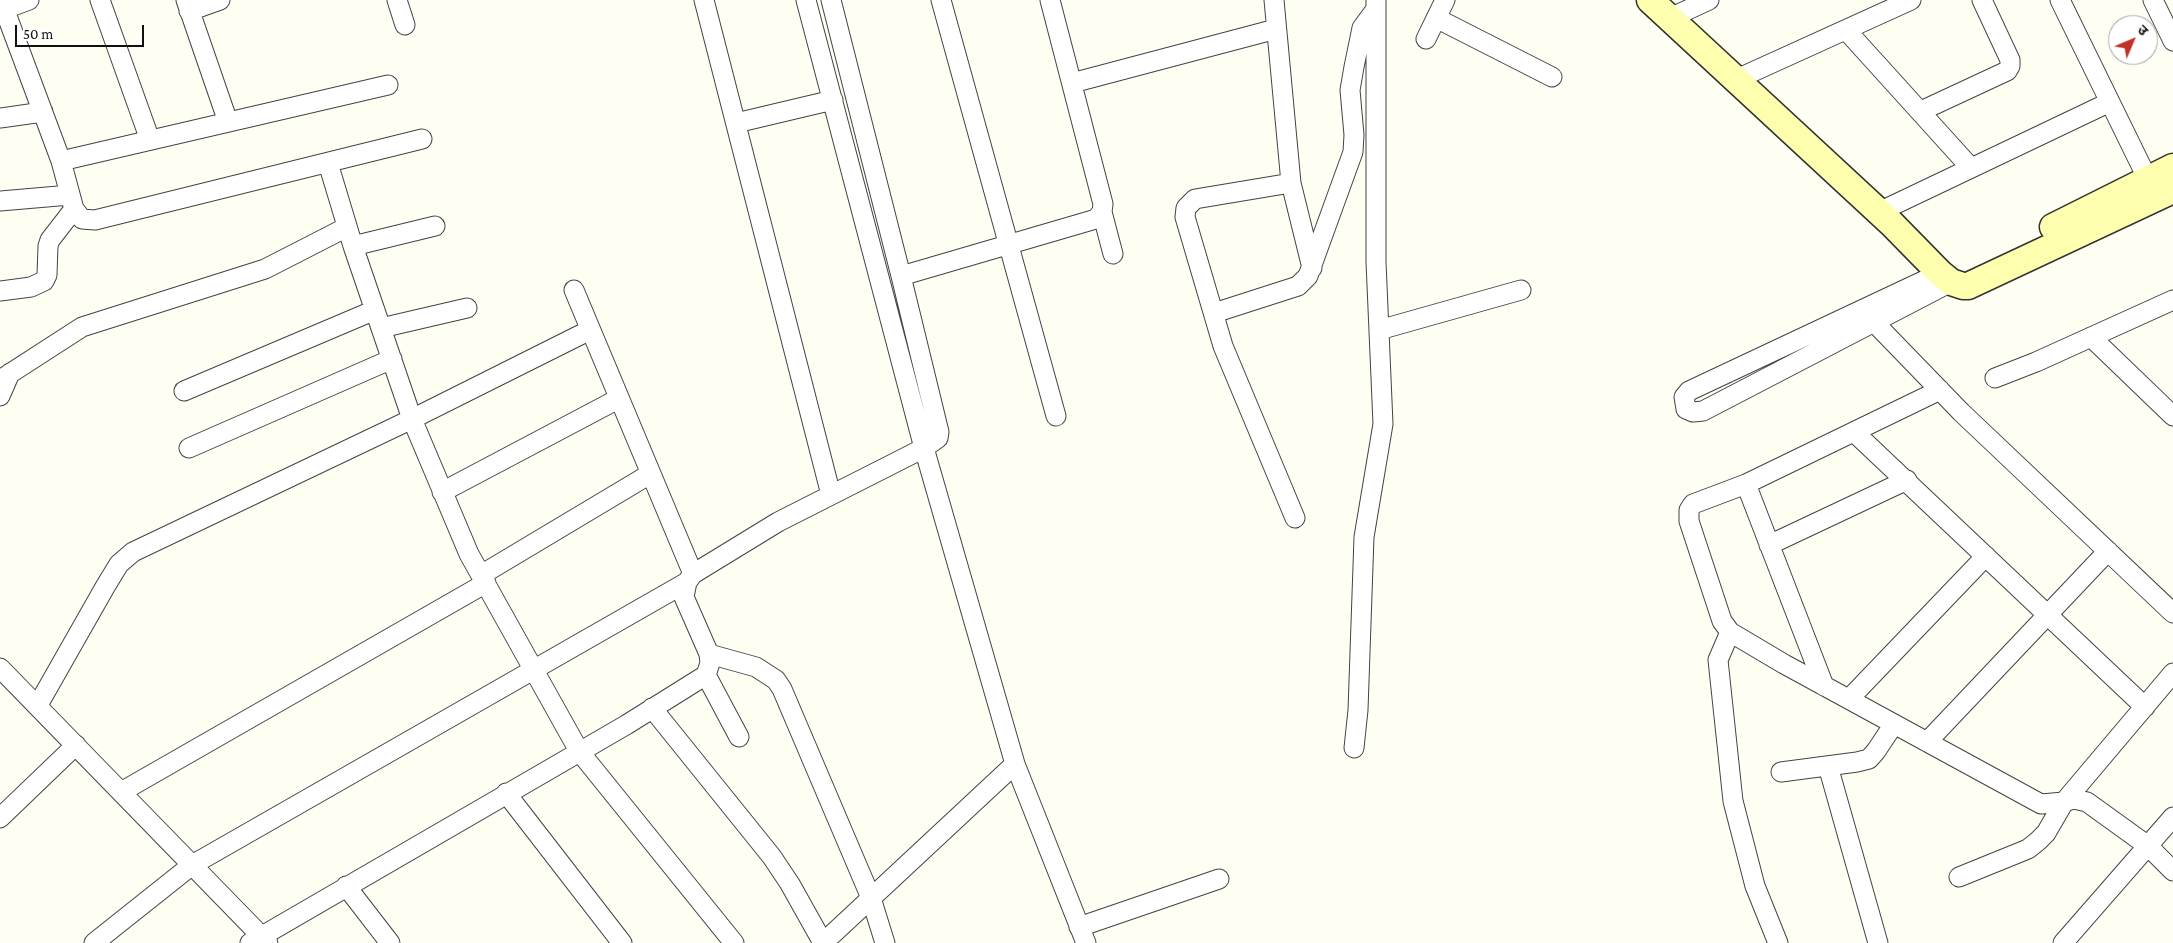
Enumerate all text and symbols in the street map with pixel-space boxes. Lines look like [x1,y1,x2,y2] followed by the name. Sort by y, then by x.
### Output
[18,15,146,47] scale bar
[2108,15,2158,65] north arrow
[2134,22,2151,39] text: उ
[23,26,53,42] text: 50 m

